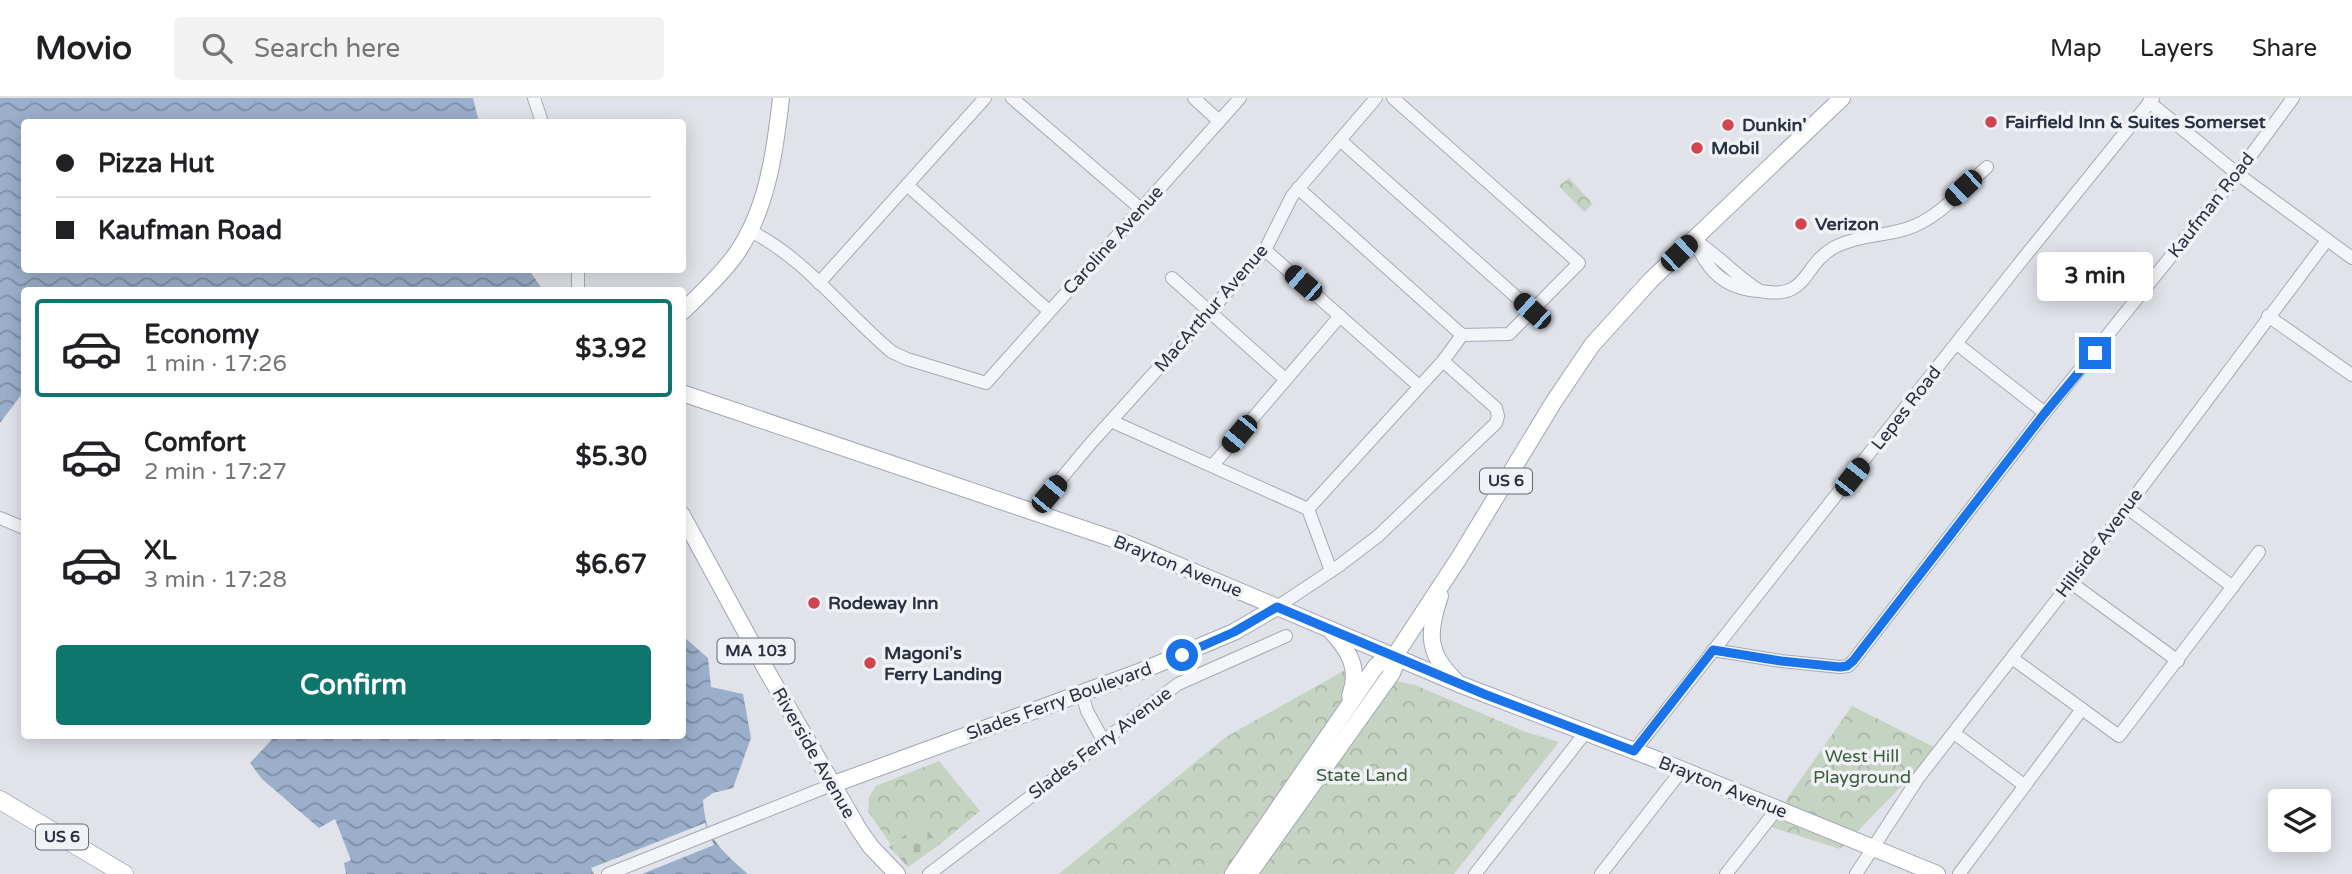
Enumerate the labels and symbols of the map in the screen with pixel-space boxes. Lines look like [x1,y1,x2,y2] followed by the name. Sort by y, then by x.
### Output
[2005,111,2266,133] place label: Fairfield Inn & Suites Somerset
[1742,114,1807,136] place label: Dunkin'
[1983,114,1999,130] marker: Fairfield Inn & Suites Somerset
[1720,117,1736,133] marker: Dunkin'
[1711,137,1759,159] place label: Mobil
[1689,140,1705,156] marker: Mobil
[2163,148,2259,262] street label: Kaufman Road
[1941,166,1986,210] car
[1058,181,1168,299] street label: Caroline Avenue
[1815,213,1879,235] place label: Verizon
[1793,216,1809,232] marker: Verizon
[1657,231,1702,275] car
[1150,240,1272,376] street label: MacArthur Avenue
[2037,252,2153,300] callout: 3 min
[1281,261,1326,305] car
[1510,289,1555,333] car
[2079,337,2111,369] route end
[1866,362,1946,454] street label: Lepes Road
[1218,411,1261,457] car
[1831,454,1874,500] car
[1480,468,1532,494] road number: US 6
[1028,471,1071,517] car
[2051,484,2147,602] street label: Hillside Avenue
[1110,530,1246,602] street label: Brayton Avenue
[828,592,939,614] place label: Rodeway Inn
[806,595,822,611] marker: Rodeway Inn
[718,638,794,664] road number: MA 103
[1166,639,1198,671] route start
[884,642,1002,685] place label: Magoni's Ferry Landing
[862,655,878,671] marker: Magoni's Ferry Landing
[963,657,1155,745] street label: Slades Ferry Boulevard
[1024,682,1176,804] street label: Slades Ferry Avenue
[768,684,860,822] street label: Riverside Avenue
[1813,745,1911,788] park label: West Hill Playground
[1655,751,1791,823] street label: Brayton Avenue
[1316,764,1408,786] park label: State Land
[36,824,88,850] road number: US 6

